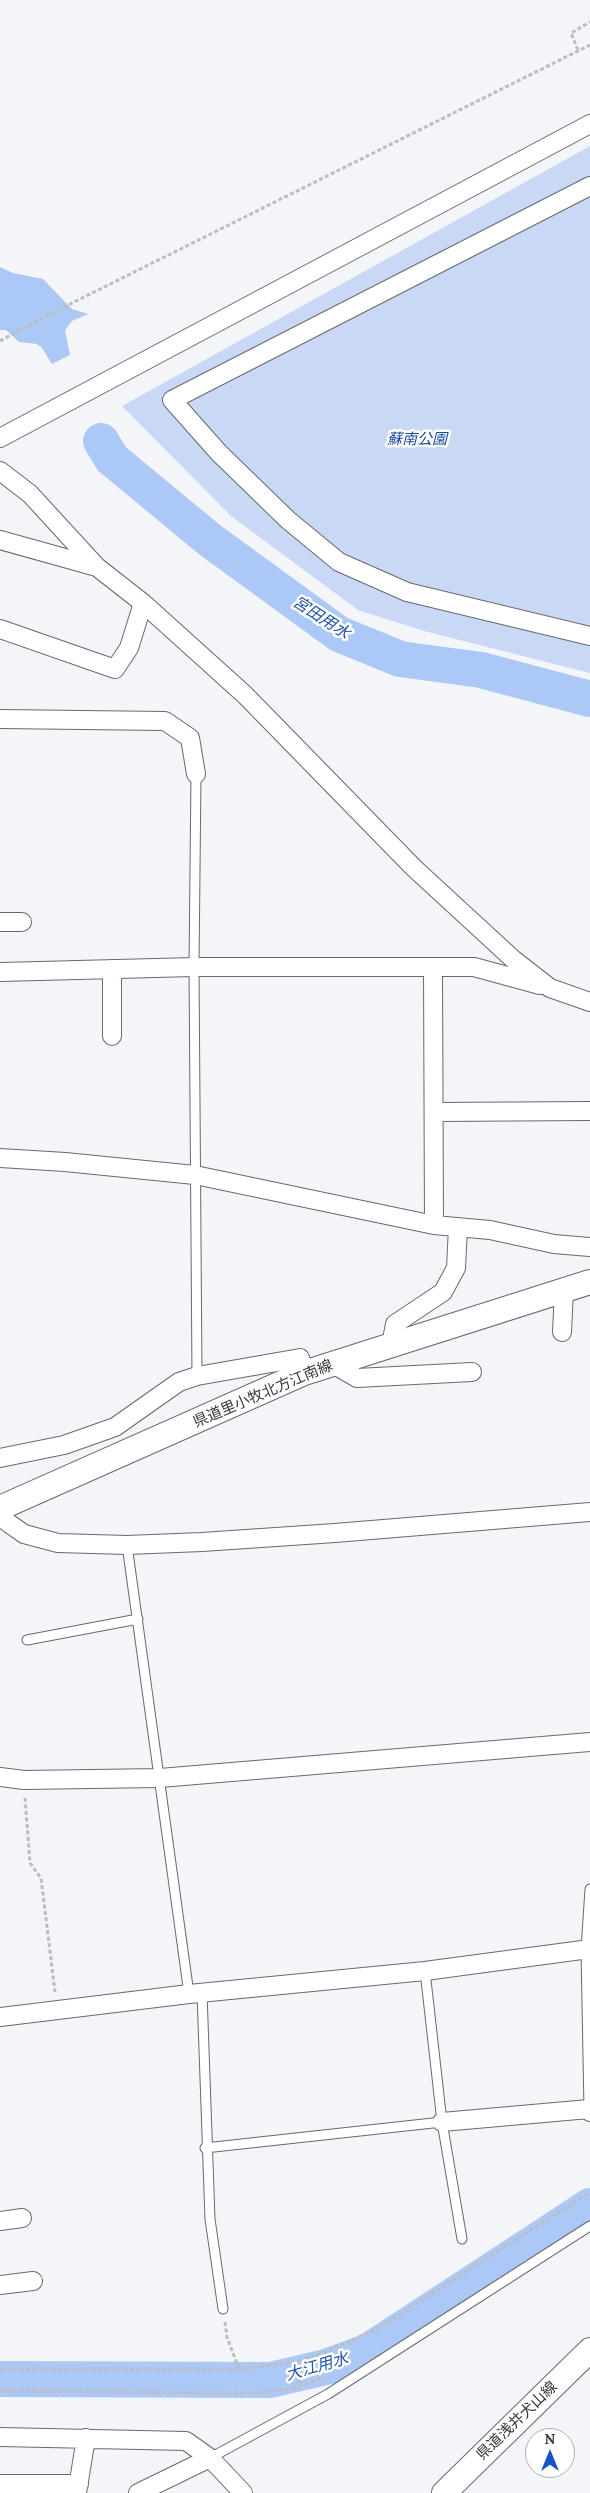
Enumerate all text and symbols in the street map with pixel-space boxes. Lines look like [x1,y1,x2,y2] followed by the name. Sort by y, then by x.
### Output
[387,431,447,449] park label: 蘇南公園
[289,593,353,643] water label: 宮田用水
[190,1356,336,1432] street label: 県道里小牧北方江南線
[284,2349,350,2385] water label: 大江用水
[473,2378,561,2464] street label: 県道浅井犬山線
[525,2428,575,2478] north arrow
[545,2430,555,2448] text: N

